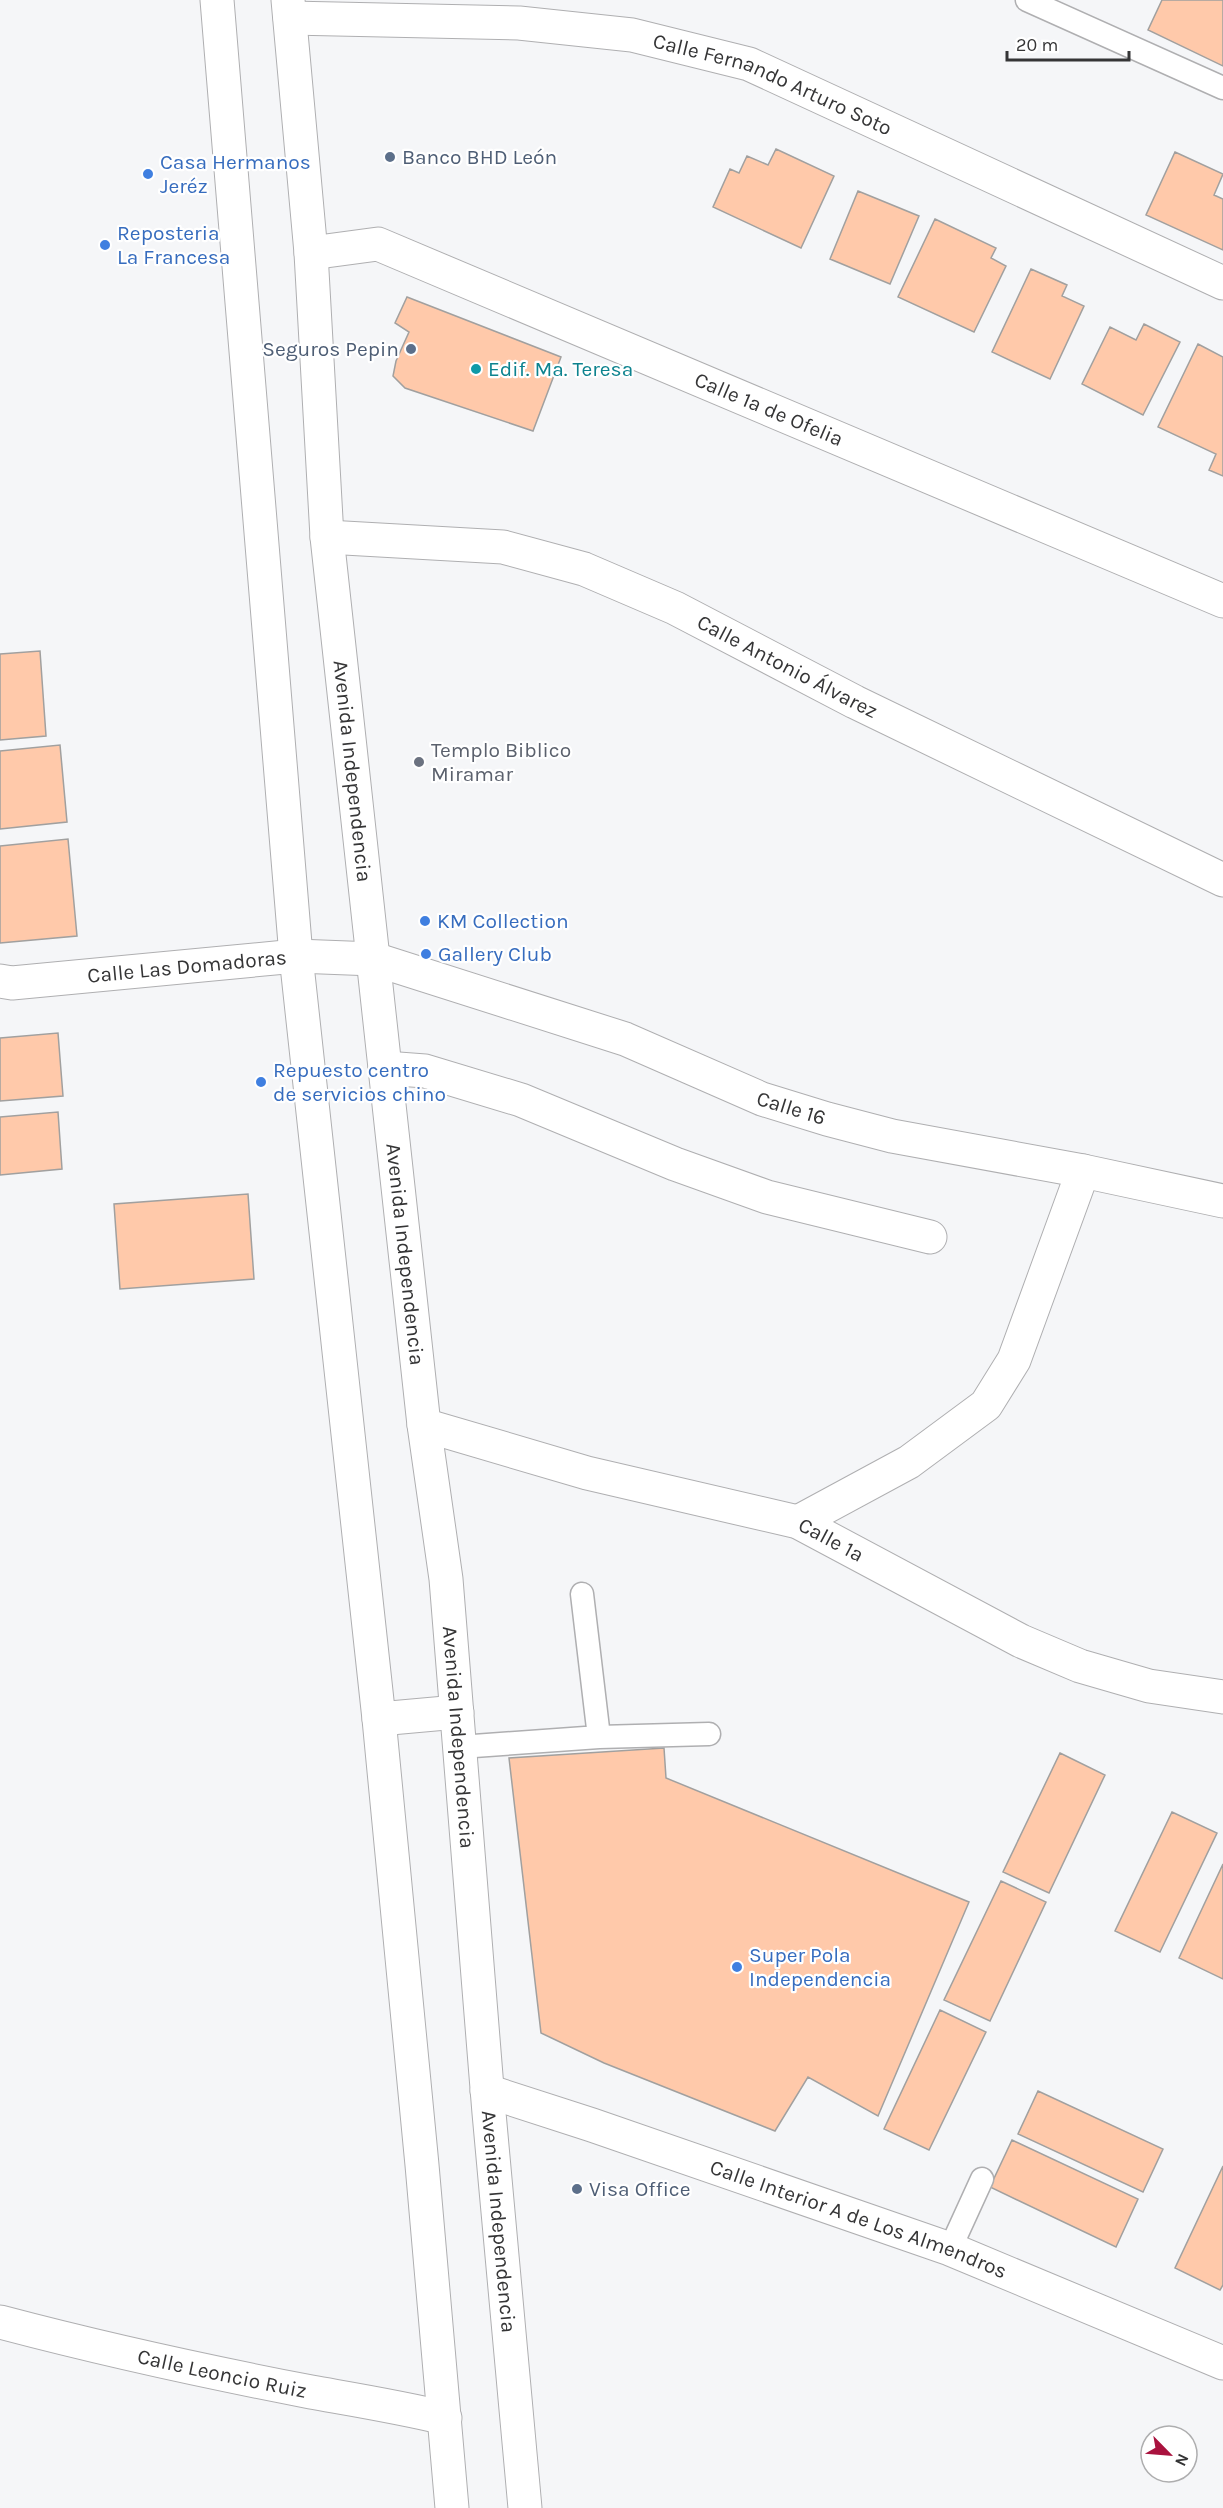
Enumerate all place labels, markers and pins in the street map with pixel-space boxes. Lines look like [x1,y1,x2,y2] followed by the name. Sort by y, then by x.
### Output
[402,145,557,169] place label: Banco BHD León
[160,150,311,198] place label: Casa Hermanos Jeréz
[383,150,397,164] marker: Banco BHD León
[141,167,155,181] marker: Casa Hermanos Jeréz
[117,221,230,269] place label: Reposteria La Francesa
[98,238,112,252] marker: Reposteria La Francesa
[262,337,399,361] place label: Seguros Pepin
[404,342,418,356] marker: Seguros Pepin
[488,357,633,381] place label: Edif. Ma. Teresa
[469,362,483,376] marker: Edif. Ma. Teresa
[431,738,571,786] place label: Templo Biblico Miramar
[412,755,426,769] marker: Templo Biblico Miramar
[437,909,569,933] place label: KM Collection
[418,914,432,928] marker: KM Collection
[438,942,552,966] place label: Gallery Club
[419,947,433,961] marker: Gallery Club
[273,1058,446,1106] place label: Repuesto centro de servicios chino
[254,1075,268,1089] marker: Repuesto centro de servicios chino
[749,1943,891,1991] place label: Super Pola Independencia
[730,1960,744,1974] marker: Super Pola Independencia
[589,2177,690,2201] place label: Visa Office
[570,2182,584,2196] marker: Visa Office

